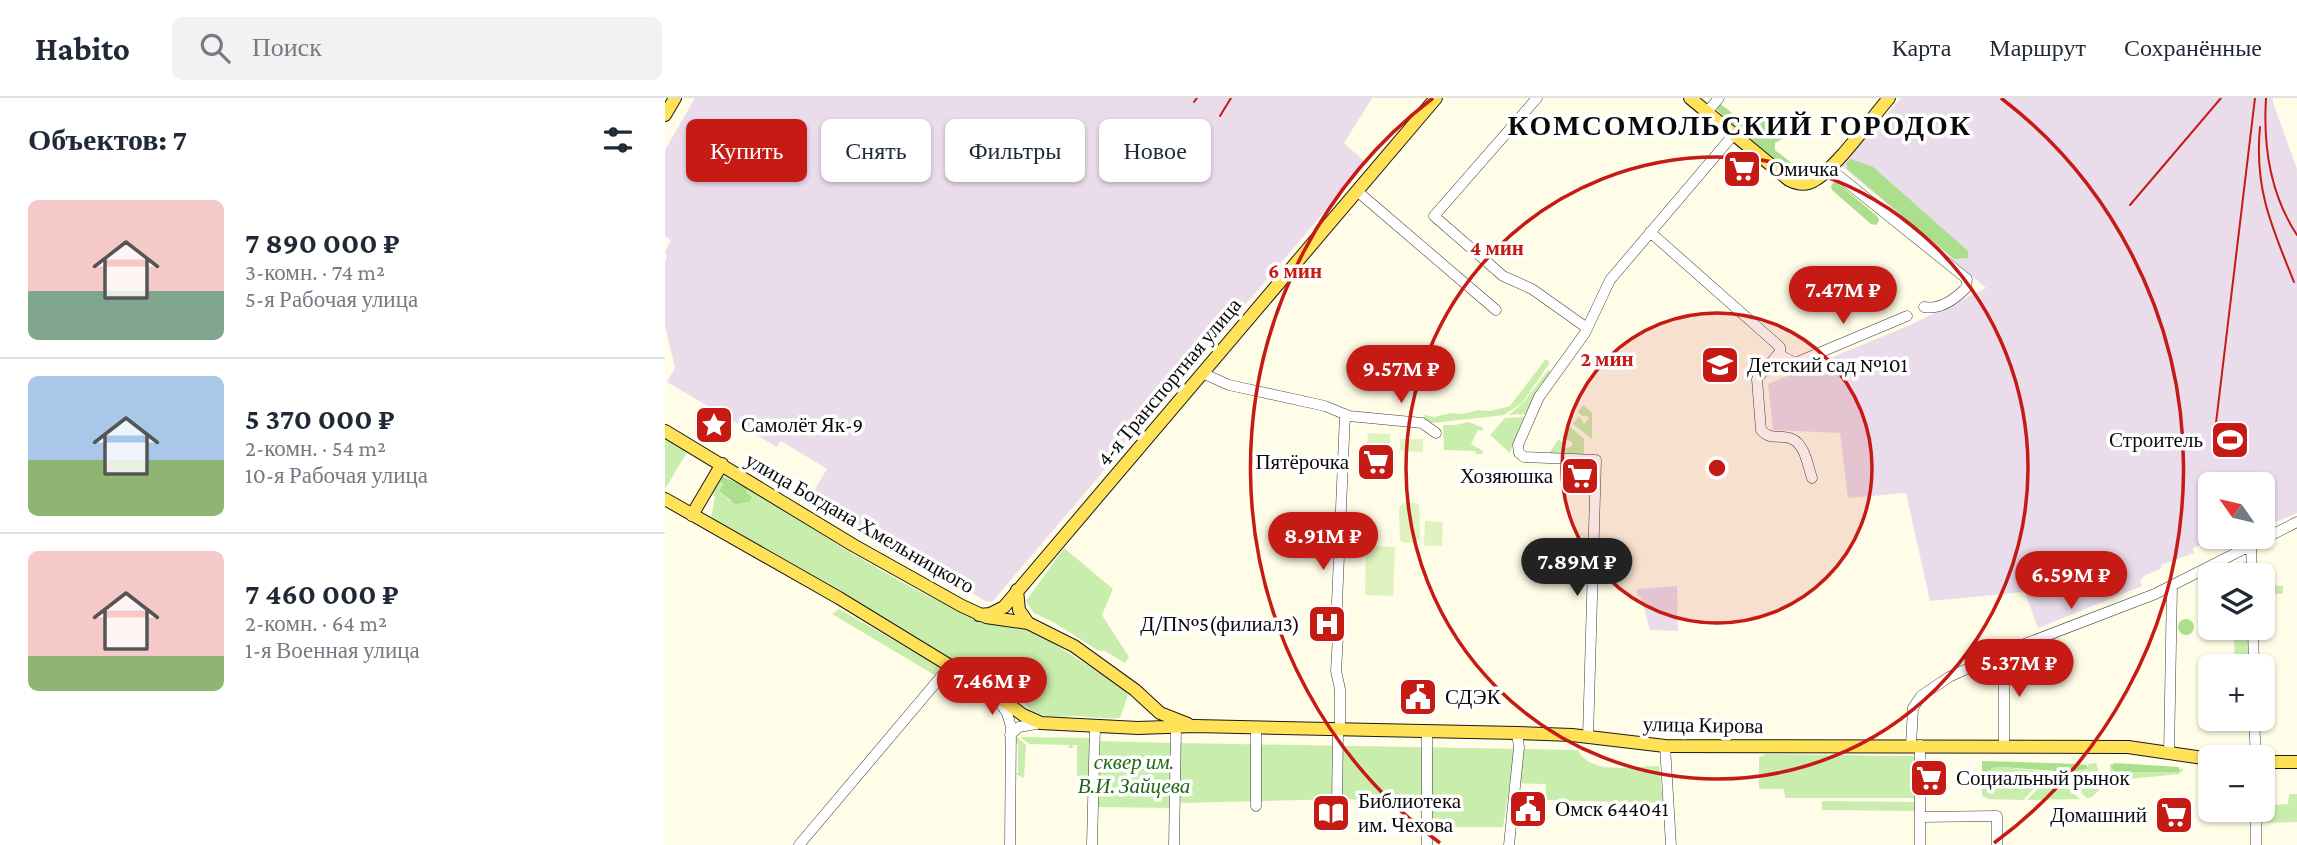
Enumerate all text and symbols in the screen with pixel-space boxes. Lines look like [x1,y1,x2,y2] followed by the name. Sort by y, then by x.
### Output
[172,17,662,80] search box
[196,29,234,67] icon: search
[35,30,130,67] text: Habito
[252,33,322,62] text: Поиск
[1892,34,1951,61] text: Карта
[1989,34,2086,61] text: Маршрут
[2124,34,2262,61] text: Сохранённые
[1508,110,1972,141] district label: КОМСОМОЛЬСКИЙ ГОРОДОК
[686,119,807,182] chip: Купить
[821,119,931,182] chip: Снять
[945,119,1085,182] chip: Фильтры
[1099,119,1211,182] chip: Новое
[599,121,637,159] icon: filters
[28,123,187,156] text: Объектов: 7
[1721,148,1763,190] supermarket icon: Омичка
[1769,157,1839,181] place label: Омичка
[245,226,400,259] text: 7 890 000 ₽
[84,228,168,312] icon: home
[1470,236,1524,260] text: 4 мин
[245,259,385,285] text: 3-комн. · 74 m²
[1268,259,1322,283] text: 6 мин
[1778,266,1908,326] pin: 7.47M ₽
[1805,276,1881,302] text: 7.47M ₽
[245,286,418,312] text: 5-я Рабочая улица
[1092,293,1247,471] street label: 4-я Транспортная улица
[1699,344,1741,386] school or university icon: Детский сад №101
[1336,345,1466,405] pin: 9.57M ₽
[1580,347,1634,371] text: 2 мин
[1747,353,1908,377] place label: Детский сад №101
[1362,355,1440,381] text: 9.57M ₽
[245,402,395,435] text: 5 370 000 ₽
[84,404,168,488] icon: home
[693,404,735,446] place icon: Самолёт Як-9
[741,413,863,437] place label: Самолёт Як-9
[2209,419,2251,461] sports icon: Строитель
[2109,428,2203,452] place label: Строитель
[245,435,386,461] text: 2-комн. · 54 m²
[1355,441,1397,483] supermarket icon: Пятёрочка
[741,448,979,598] street label: улица Богдана Хмельницкого
[1255,450,1350,474] place label: Пятёрочка
[1559,455,1601,497] supermarket icon: Хозяюшка
[1705,456,1729,480] centre of rings
[245,462,428,488] text: 10-я Рабочая улица
[1460,464,1554,488] place label: Хозяюшка
[2198,472,2275,550] north arrow
[2198,472,2275,822] map controls
[1258,512,1388,572] pin: 8.91M ₽
[1284,522,1362,548] text: 8.91M ₽
[1512,538,1642,598] pin: 7.89M ₽
[1537,548,1617,574] text: 7.89M ₽
[2006,552,2136,611] pin: 6.59M ₽
[2031,561,2111,587] text: 6.59M ₽
[2198,563,2275,640] button: layers
[245,577,399,610] text: 7 460 000 ₽
[84,579,168,663] icon: home
[1306,603,1348,645] hospital icon: Д/П№5(филиал3)
[245,610,387,636] text: 2-комн. · 64 m²
[1140,612,1300,636] place label: Д/П№5(филиал3)
[245,637,420,663] text: 1-я Военная улица
[1954,640,2084,699] pin: 5.37M ₽
[1981,649,2057,675] text: 5.37M ₽
[2198,654,2275,731] button: +
[927,658,1057,717] pin: 7.46M ₽
[953,667,1031,693] text: 7.46M ₽
[1397,676,1439,718] public building icon: СДЭК
[1445,685,1502,709] place label: СДЭК
[1642,712,1764,738] street label: улица Кирова
[2198,745,2275,822] button: −
[1078,750,1190,798] park label: сквер им. В.И. Зайцева
[1908,757,1950,799] supermarket icon: Социальный рынок
[1956,766,2130,790] place label: Социальный рынок
[1507,788,1549,830] public building icon: Омск 644041
[1358,789,1462,837] place label: Библиотека им. Чехова
[1310,792,1352,834] library icon: Библиотека им. Чехова
[2153,794,2195,836] supermarket icon: Домашний
[1555,797,1669,821] place label: Омск 644041
[2050,803,2147,827] place label: Домашний

